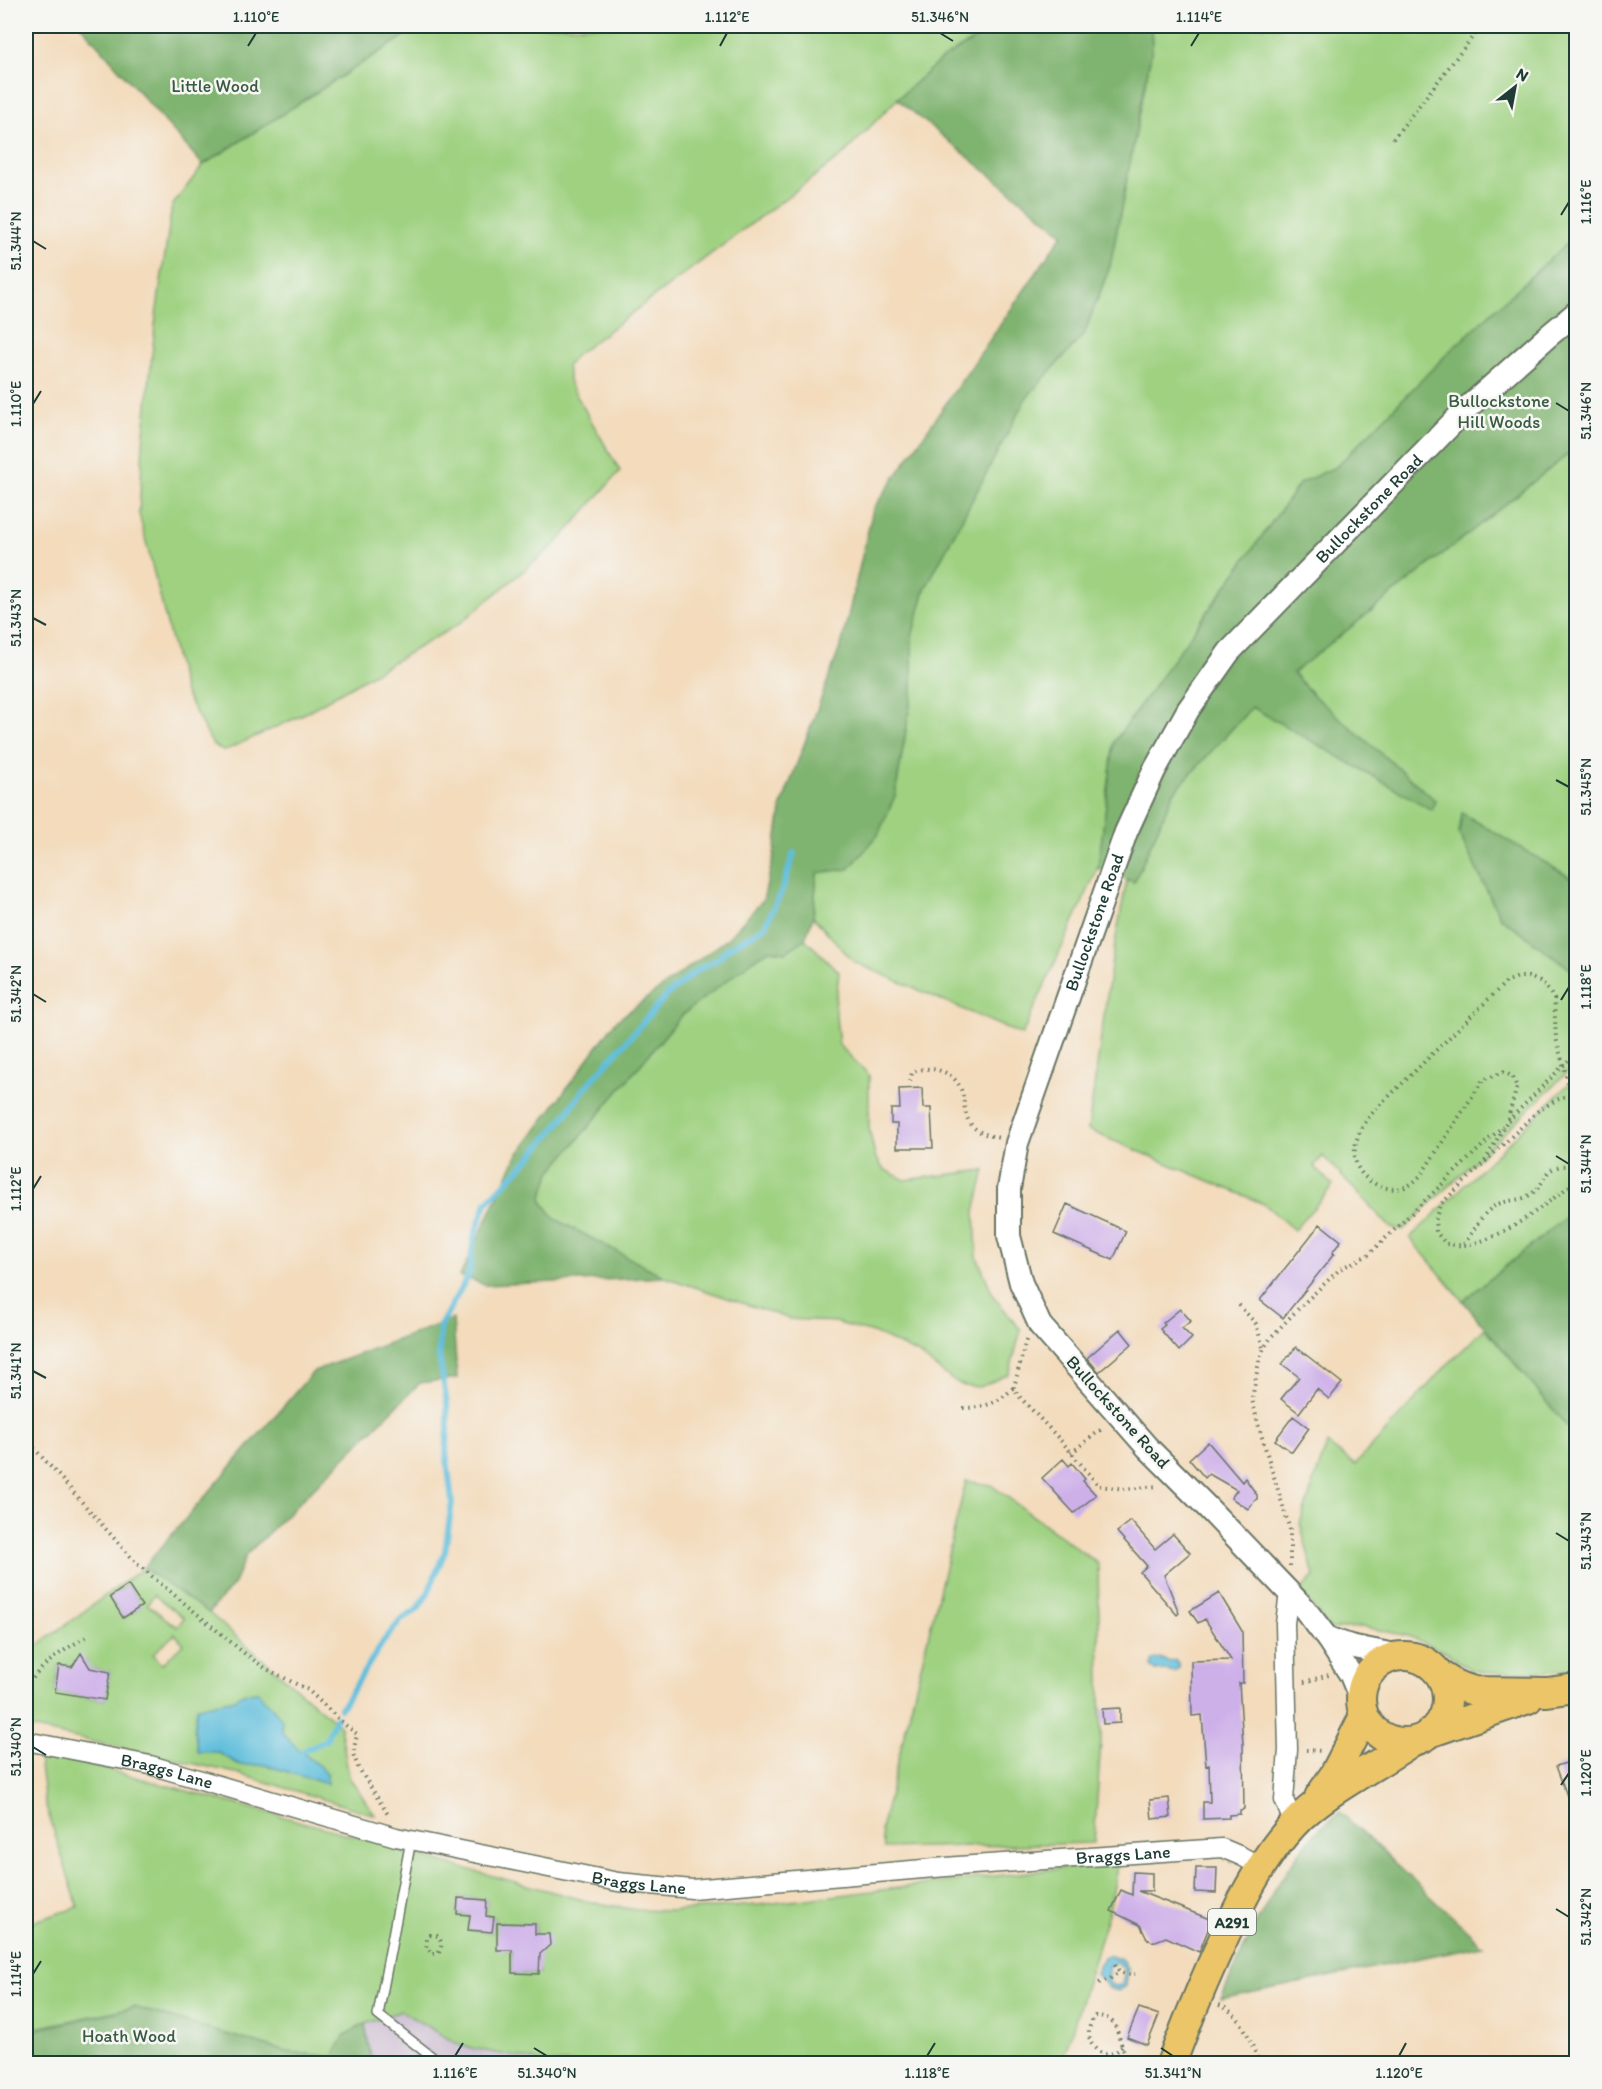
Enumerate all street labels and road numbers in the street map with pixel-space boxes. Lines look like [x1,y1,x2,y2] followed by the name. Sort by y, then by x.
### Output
[1311,449,1427,568] street label: Bullockstone Road
[1060,850,1129,994] street label: Bullockstone Road
[1062,1351,1175,1473] street label: Bullockstone Road
[119,1749,216,1794] street label: Braggs Lane
[1075,1841,1171,1869] street label: Braggs Lane
[590,1866,687,1899] street label: Braggs Lane
[1208,1909,1256,1935] road number: A291

